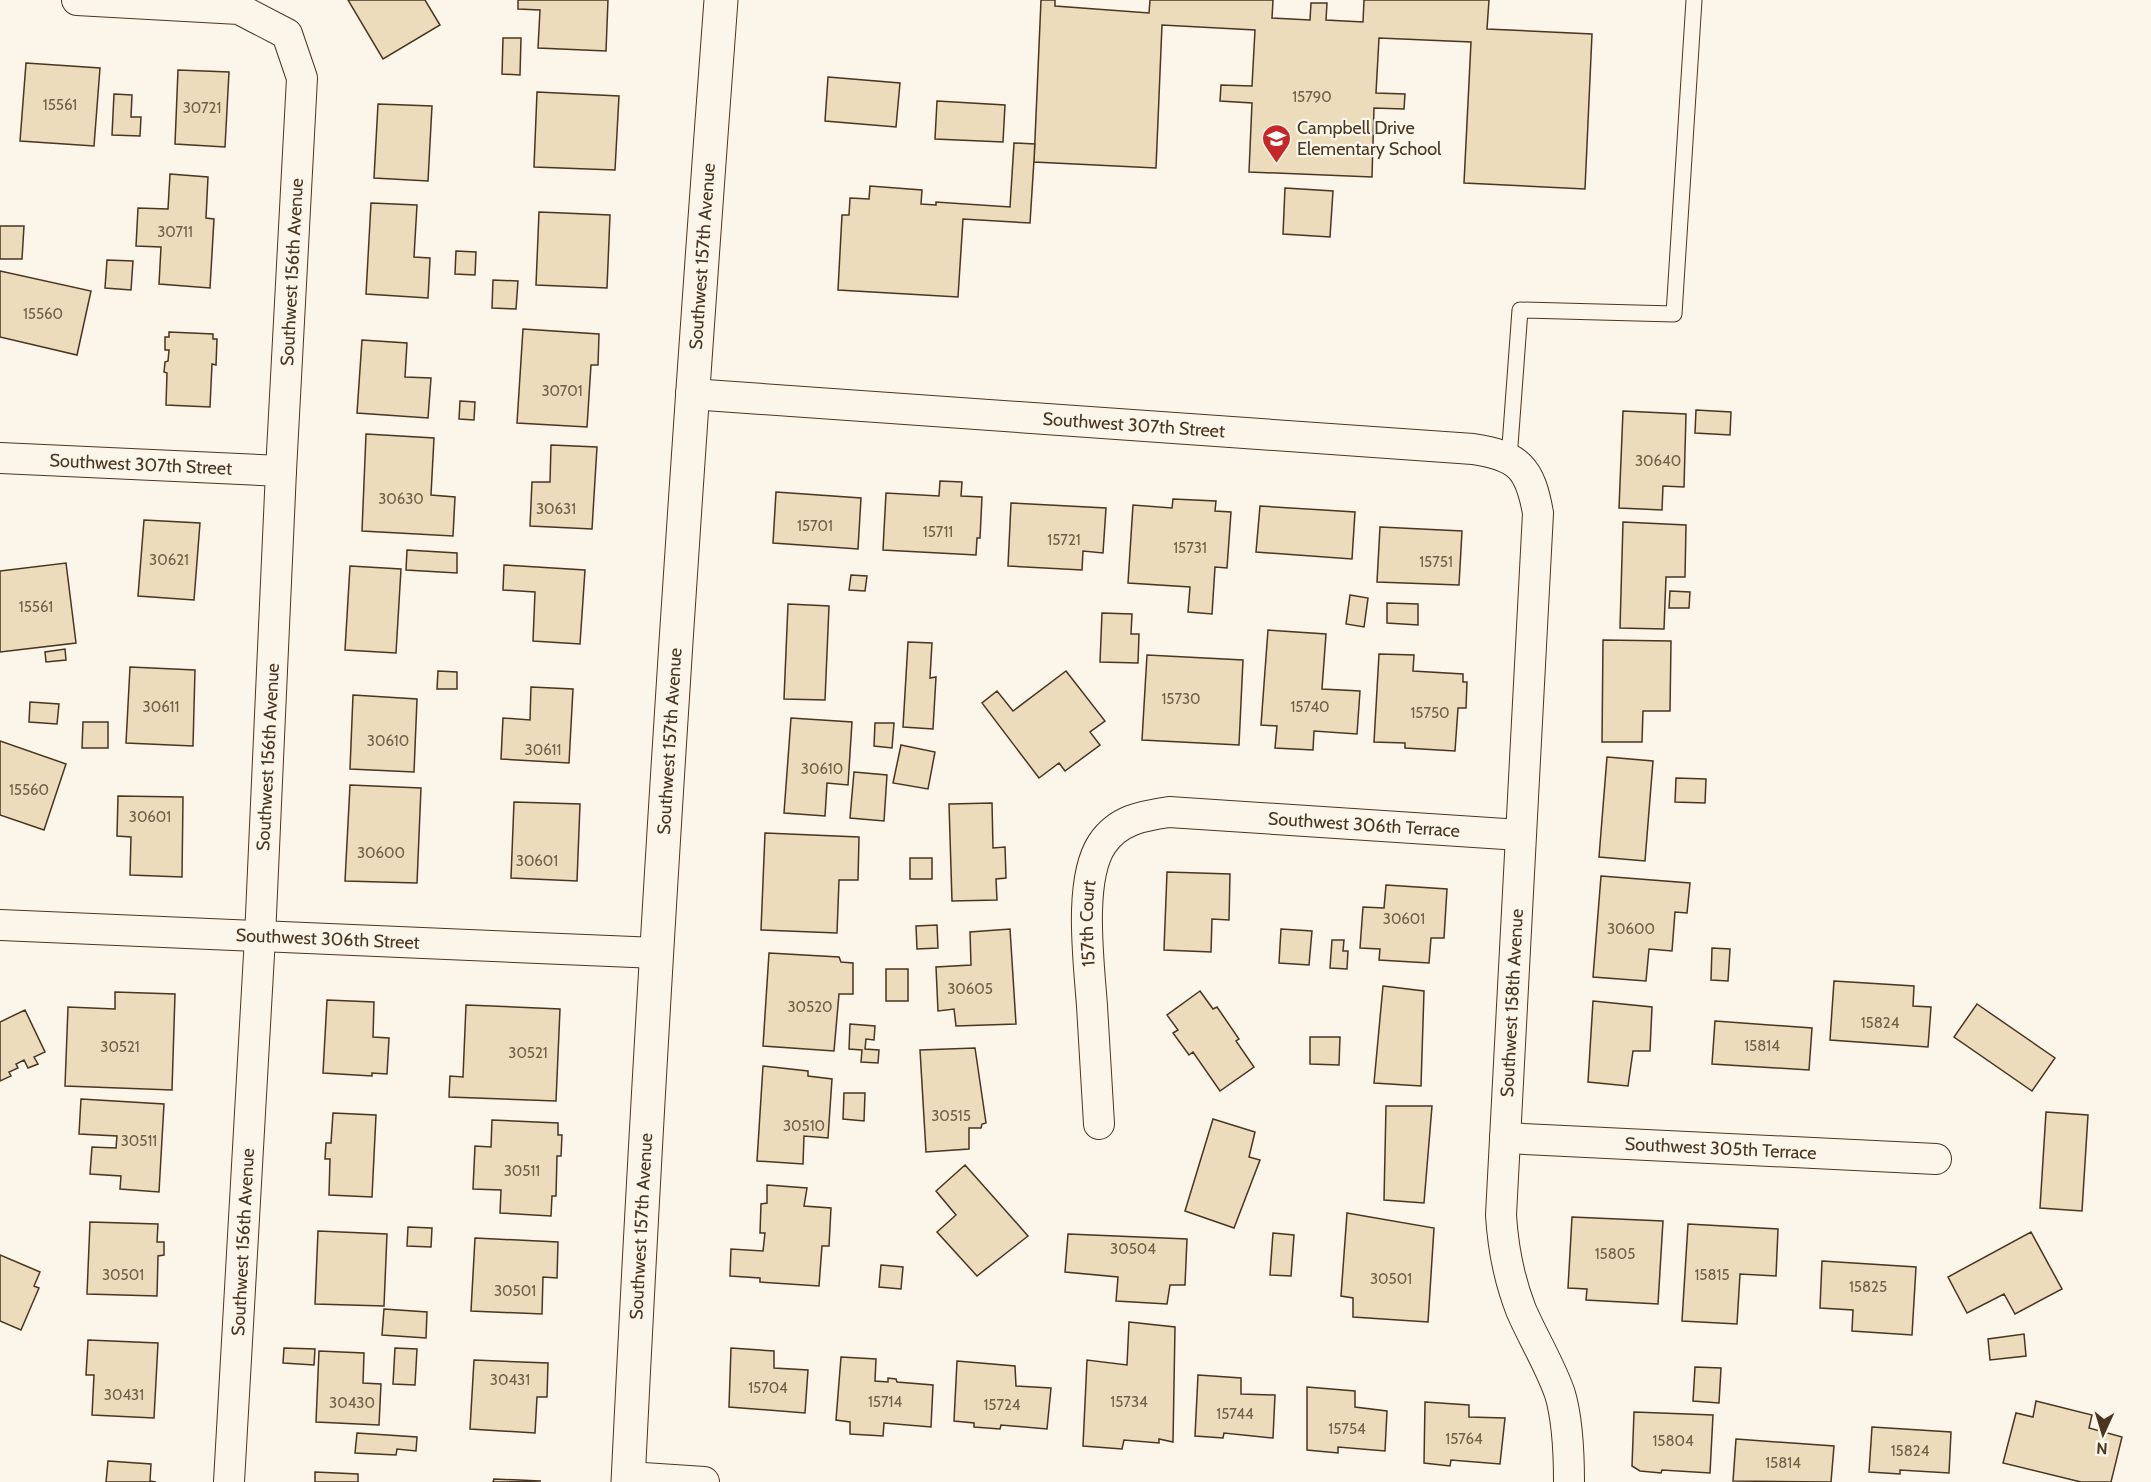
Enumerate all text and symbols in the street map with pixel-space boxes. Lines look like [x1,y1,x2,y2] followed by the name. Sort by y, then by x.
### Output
[1292,88,1332,106] house number: 15790
[43,96,77,114] house number: 15561
[183,99,221,117] house number: 30721
[1297,117,1442,160] place label: Campbell Drive Elementary School
[1260,122,1292,164] school or university icon: Campbell Drive Elementary School
[685,162,720,350] street label: Southwest 157th Avenue
[276,178,308,366] street label: Southwest 156th Avenue
[157,223,193,241] house number: 30711
[23,305,63,323] house number: 15560
[541,382,583,400] house number: 30701
[1042,408,1226,443] street label: Southwest 307th Street
[49,449,233,480] street label: Southwest 307th Street
[1635,452,1681,470] house number: 30640
[378,490,424,508] house number: 30630
[536,500,576,518] house number: 30631
[797,517,833,535] house number: 15701
[923,523,953,541] house number: 15711
[1047,531,1081,549] house number: 15721
[1173,539,1207,557] house number: 15731
[149,551,189,569] house number: 30621
[1419,553,1453,571] house number: 15751
[19,598,53,616] house number: 15561
[653,647,687,835] street label: Southwest 157th Avenue
[252,663,284,851] street label: Southwest 156th Avenue
[1161,690,1201,708] house number: 15730
[143,698,179,716] house number: 30611
[1290,698,1330,716] house number: 15740
[1410,704,1450,722] house number: 15750
[367,732,409,750] house number: 30610
[525,741,561,759] house number: 30611
[801,760,843,778] house number: 30610
[9,781,49,799] house number: 15560
[129,808,171,826] house number: 30601
[1267,808,1461,842] street label: Southwest 306th Terrace
[357,844,405,862] house number: 30600
[516,852,558,870] house number: 30601
[1076,879,1100,967] street label: 157th Court
[1496,908,1528,1098] street label: Southwest 158th Avenue
[1383,910,1425,928] house number: 30601
[1607,920,1655,938] house number: 30600
[235,924,420,954] street label: Southwest 306th Street
[947,980,993,998] house number: 30605
[787,998,833,1016] house number: 30520
[1861,1014,1900,1032] house number: 15824
[1744,1037,1780,1055] house number: 15814
[100,1038,140,1056] house number: 30521
[508,1044,548,1062] house number: 30521
[931,1107,971,1125] house number: 30515
[783,1117,825,1135] house number: 30510
[121,1132,157,1150] house number: 30511
[625,1132,657,1320] street label: Southwest 157th Avenue
[1624,1133,1817,1164] street label: Southwest 305th Terrace
[227,1148,259,1336] street label: Southwest 156th Avenue
[504,1162,540,1180] house number: 30511
[1110,1240,1156,1258] house number: 30504
[1595,1245,1635,1263] house number: 15805
[102,1266,144,1284] house number: 30501
[1694,1266,1730,1284] house number: 15815
[1370,1270,1412,1288] house number: 30501
[1849,1278,1887,1296] house number: 15825
[494,1282,536,1300] house number: 30501
[490,1371,530,1389] house number: 30431
[748,1379,788,1397] house number: 15704
[104,1386,144,1404] house number: 30431
[868,1393,902,1411] house number: 15714
[1110,1393,1148,1411] house number: 15734
[329,1394,375,1412] house number: 30430
[983,1396,1021,1414] house number: 15724
[2073,1404,2133,1464] north arrow
[1216,1405,1254,1423] house number: 15744
[1328,1420,1366,1438] house number: 15754
[1445,1430,1483,1448] house number: 15764
[1652,1432,1694,1450] house number: 15804
[2096,1439,2108,1458] text: N
[1891,1442,1930,1460] house number: 15824
[1765,1454,1801,1472] house number: 15814

